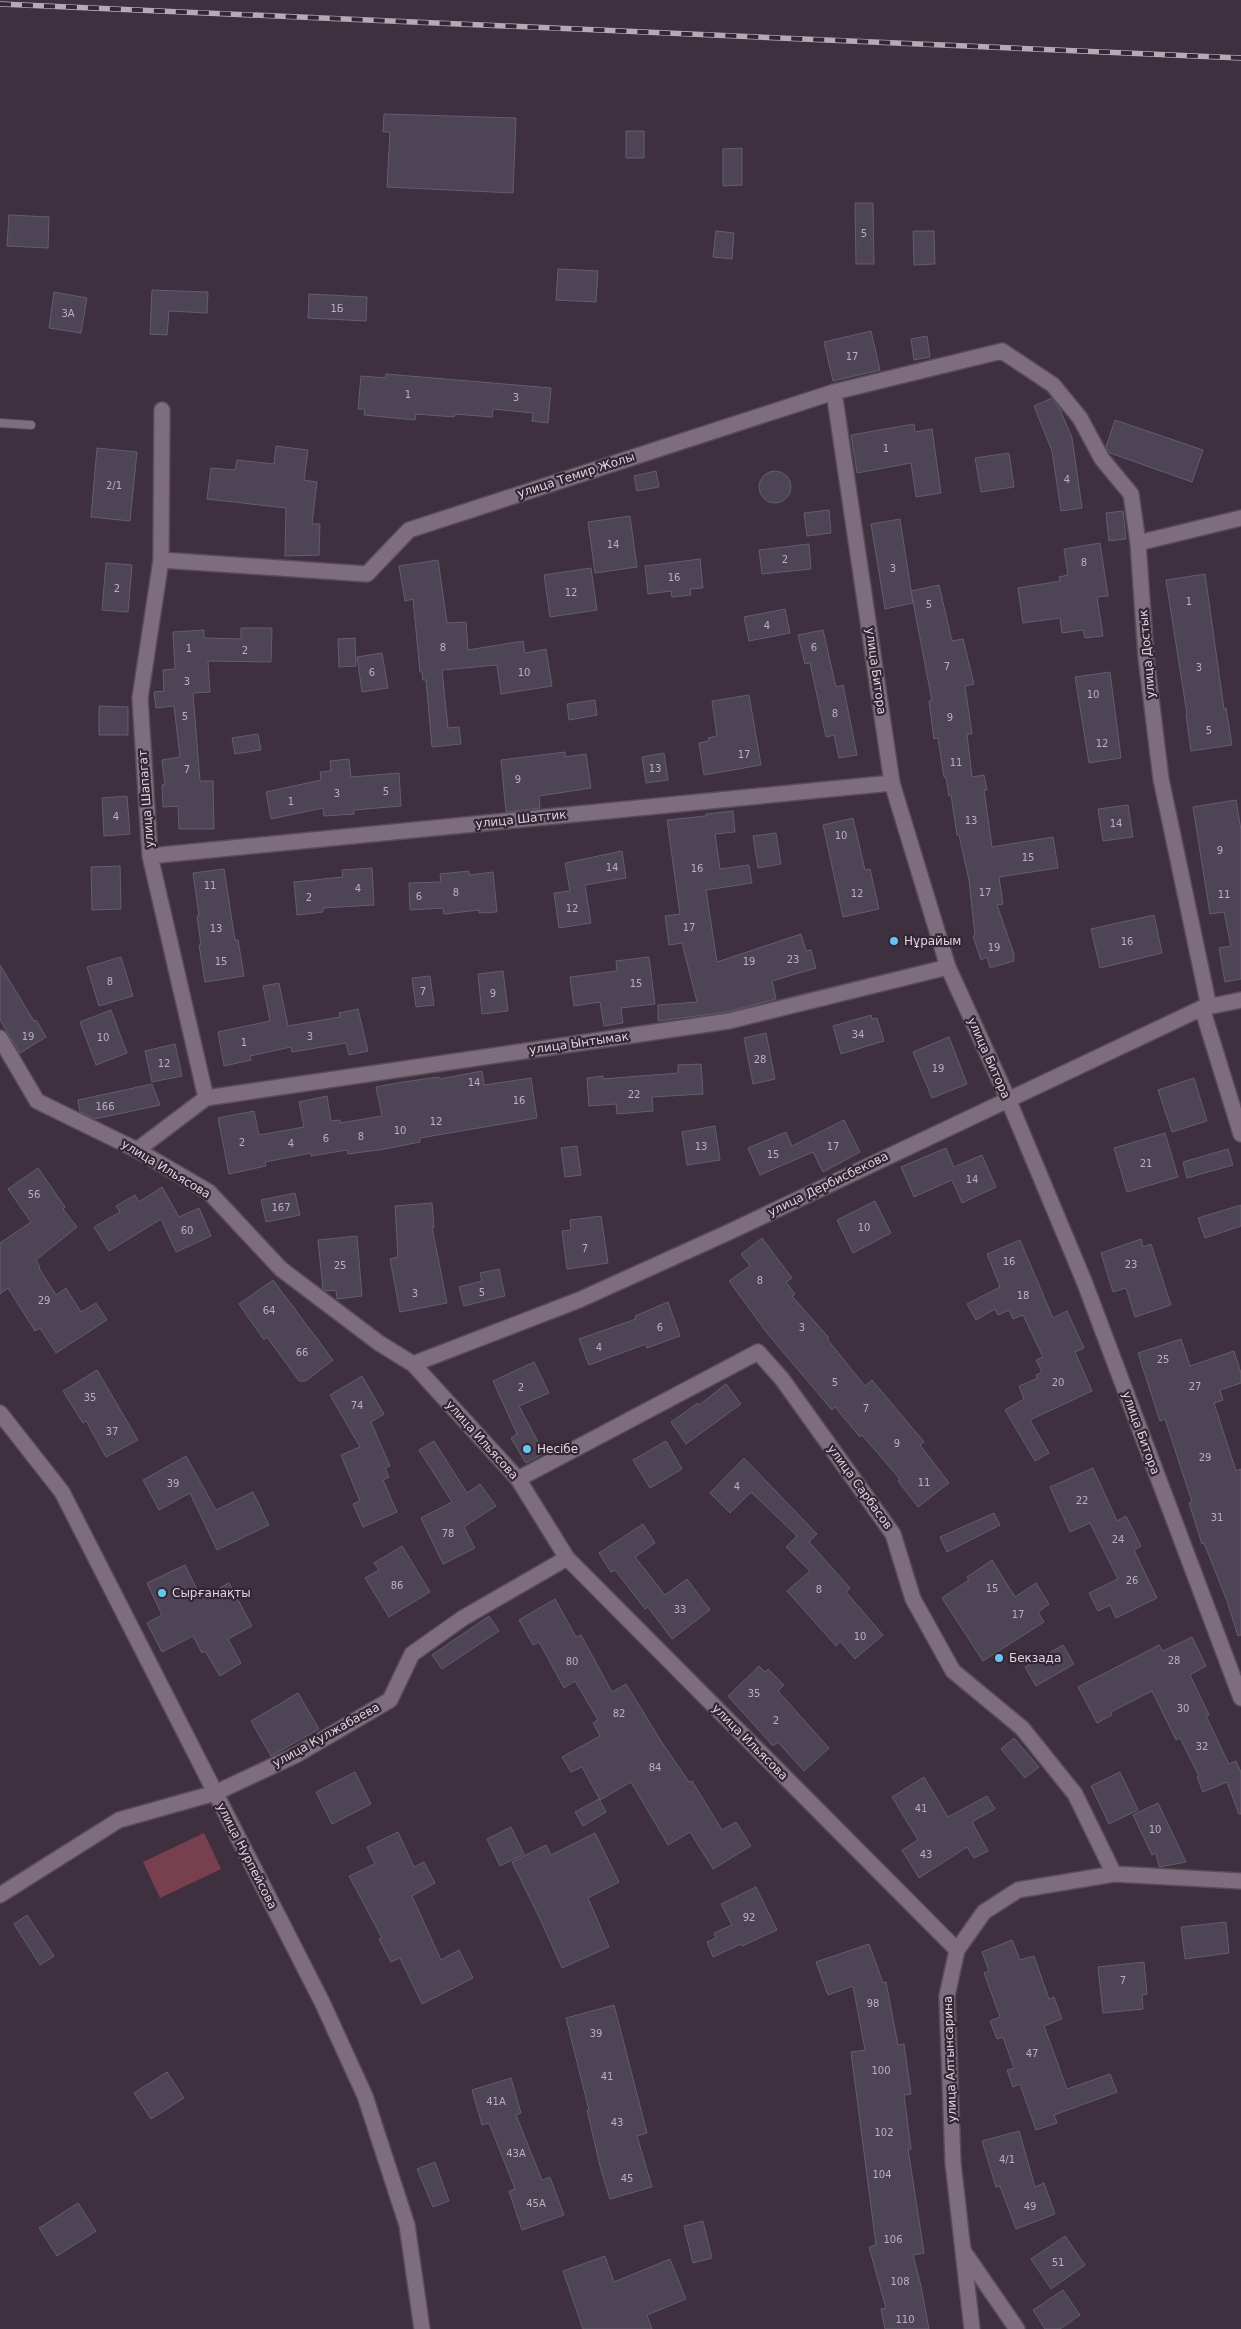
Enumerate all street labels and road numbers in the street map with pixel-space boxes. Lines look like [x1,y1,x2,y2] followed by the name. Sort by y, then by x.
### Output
[516,449,636,501] street label: улица Темир Жолы
[1136,609,1158,699] street label: улица Достык
[863,627,889,715] street label: улица Битора
[136,750,156,848] street label: улица Шапагат
[475,807,567,831] street label: улица Шаттик
[965,1015,1013,1101] street label: улица Битора
[528,1029,630,1057] street label: улица Ынтымак
[119,1137,213,1201] street label: улица Ильясова
[766,1149,890,1219] street label: улица Дербисбекова
[1120,1390,1162,1476] street label: улица Битора
[443,1398,521,1482] street label: улица Ильясова
[825,1442,895,1532] street label: улица Сарбасов
[270,1700,382,1770] street label: улица Кулжабаева
[709,1701,791,1783] street label: улица Ильясова
[214,1801,280,1911] street label: улица Нурпейсова
[941,1995,959,2123] street label: улица Алтынсарина

